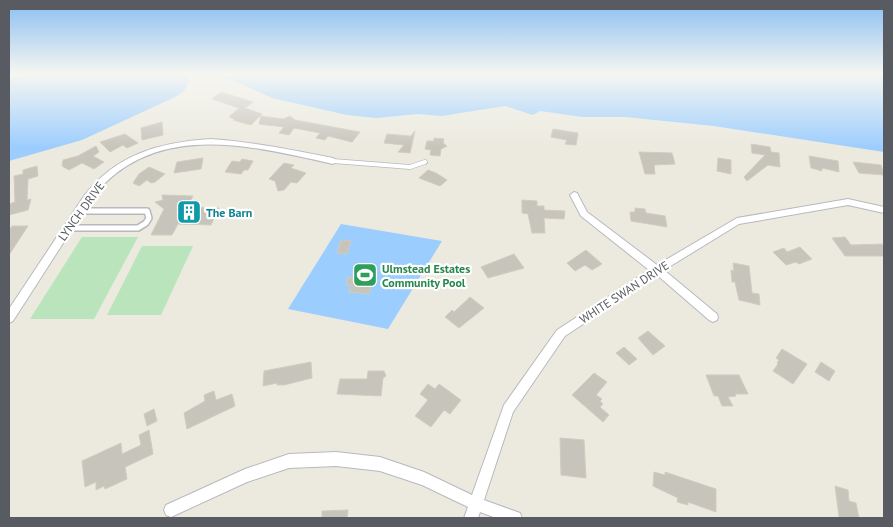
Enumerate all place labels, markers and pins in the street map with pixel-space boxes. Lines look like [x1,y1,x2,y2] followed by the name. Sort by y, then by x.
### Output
[176,199,202,225] building icon: The Barn
[206,205,252,220] place label: The Barn
[382,261,470,290] place label: Ulmstead Estates Community Pool
[352,262,378,288] sports icon: Ulmstead Estates Community Pool

